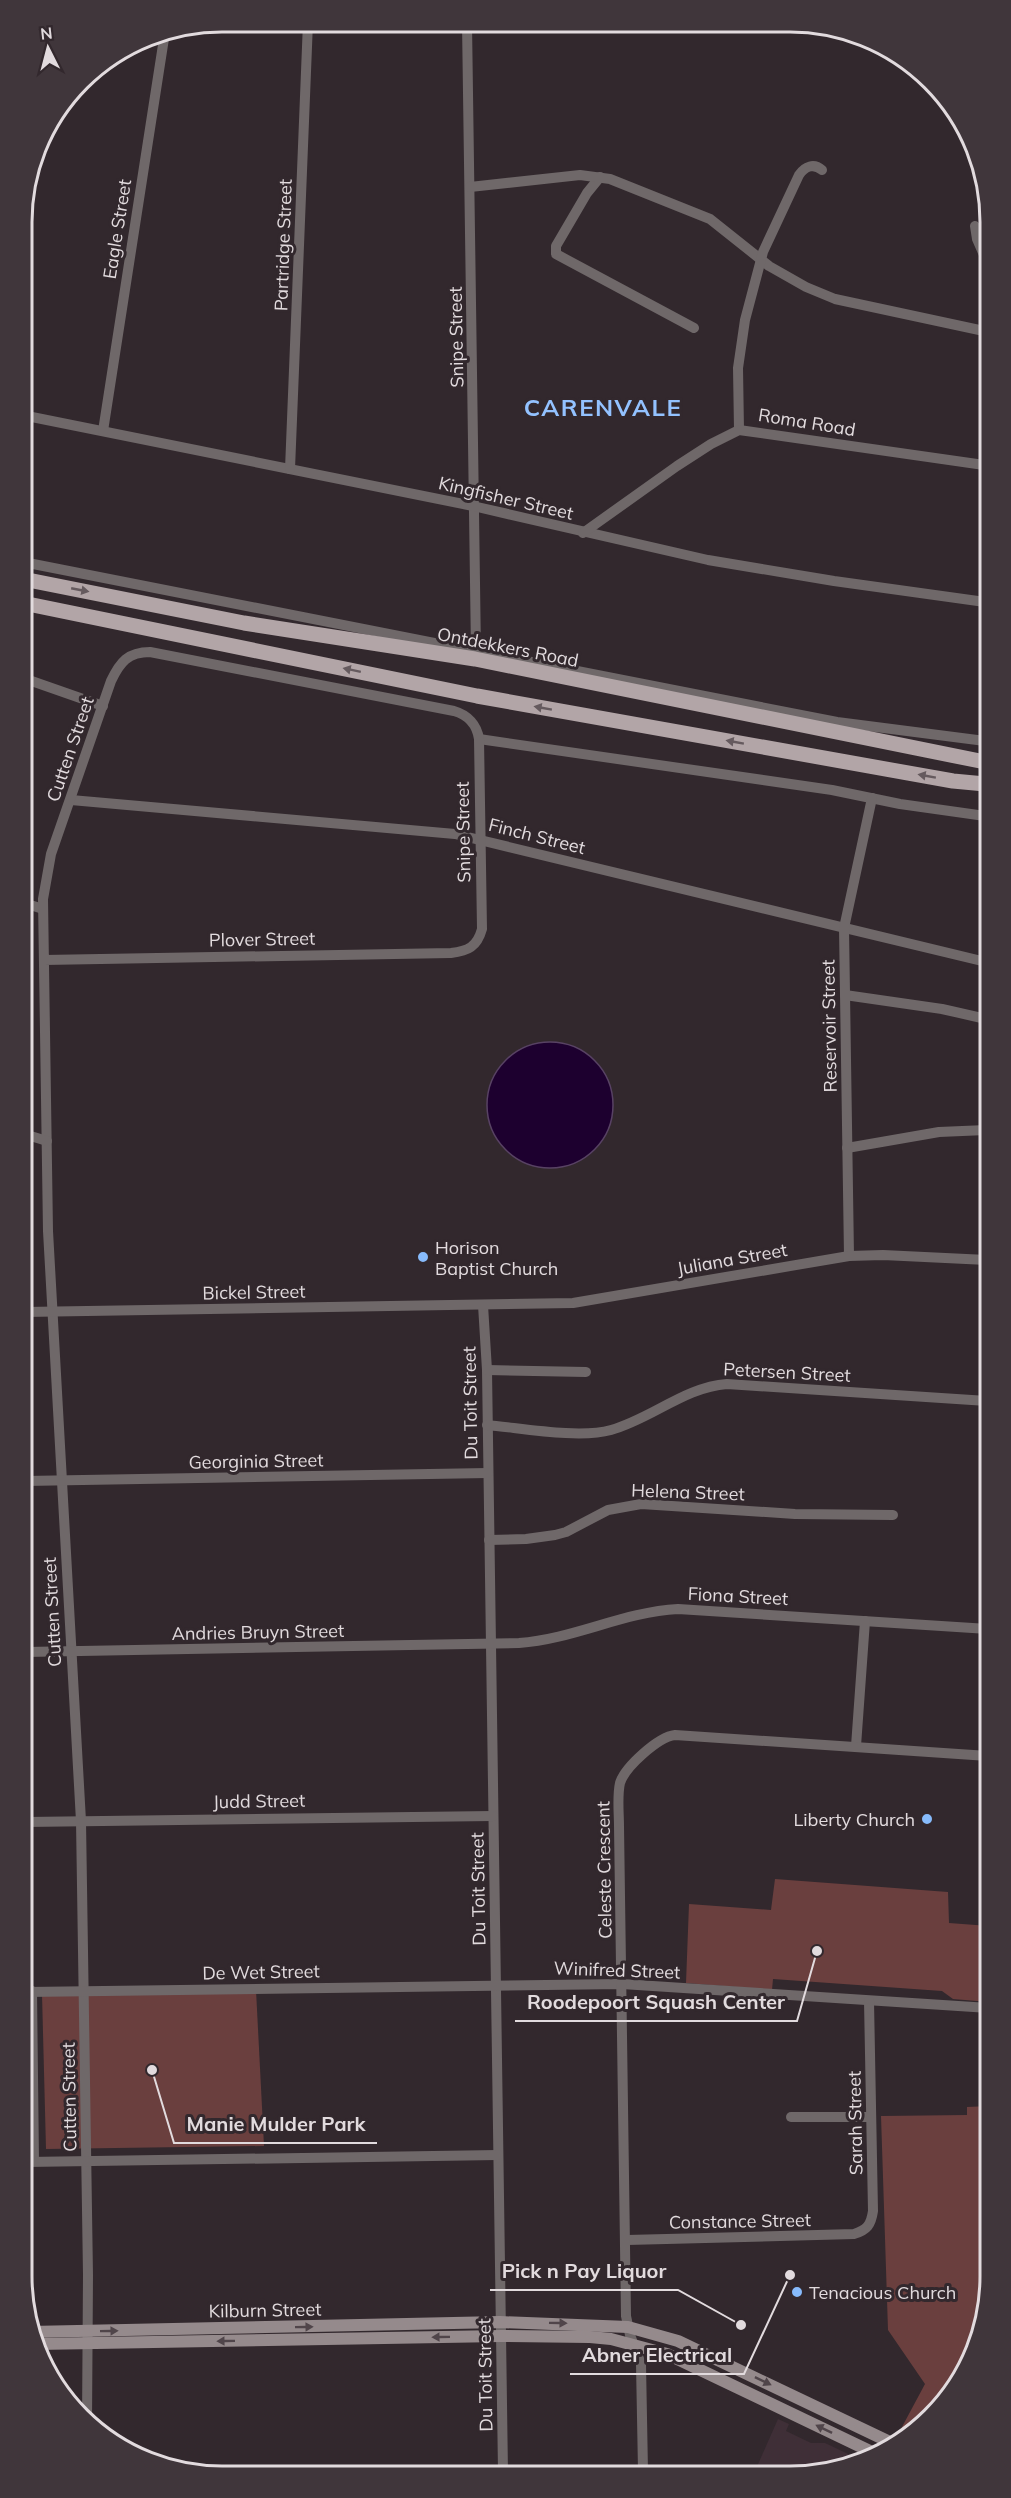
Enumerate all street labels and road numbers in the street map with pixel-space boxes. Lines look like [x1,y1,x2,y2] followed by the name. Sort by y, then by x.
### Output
[98,177,136,281] street label: Eagle Street
[269,179,297,311] street label: Partridge Street
[444,286,468,388] street label: Snipe Street
[757,403,857,441] street label: Roma Road
[436,471,576,525] street label: Kingfisher Street
[435,622,581,672] street label: Ontdekkers Road
[41,693,99,805] street label: Cutten Street
[451,781,475,883] street label: Snipe Street
[486,813,588,859] street label: Finch Street
[209,927,315,951] street label: Plover Street
[816,959,842,1093] street label: Reservoir Street
[675,1238,789,1280] street label: Juliana Street
[202,1280,306,1304] street label: Bickel Street
[458,1346,482,1460] street label: Du Toit Street
[723,1357,851,1387] street label: Petersen Street
[188,1448,324,1474] street label: Georginia Street
[631,1479,745,1505] street label: Helena Street
[38,1557,66,1667] street label: Cutten Street
[687,1582,789,1610] street label: Fiona Street
[172,1619,344,1645] street label: Andries Bruyn Street
[213,1789,305,1813] street label: Judd Street
[591,1801,617,1939] street label: Celeste Crescent
[466,1832,490,1946] street label: Du Toit Street
[553,1956,681,1984] street label: Winifred Street
[202,1959,320,1985] street label: De Wet Street
[57,2042,81,2152] street label: Cutten Street
[843,2071,867,2175] street label: Sarah Street
[669,2208,811,2234] street label: Constance Street
[208,2298,322,2322] street label: Kilburn Street
[473,2318,497,2432] street label: Du Toit Street

